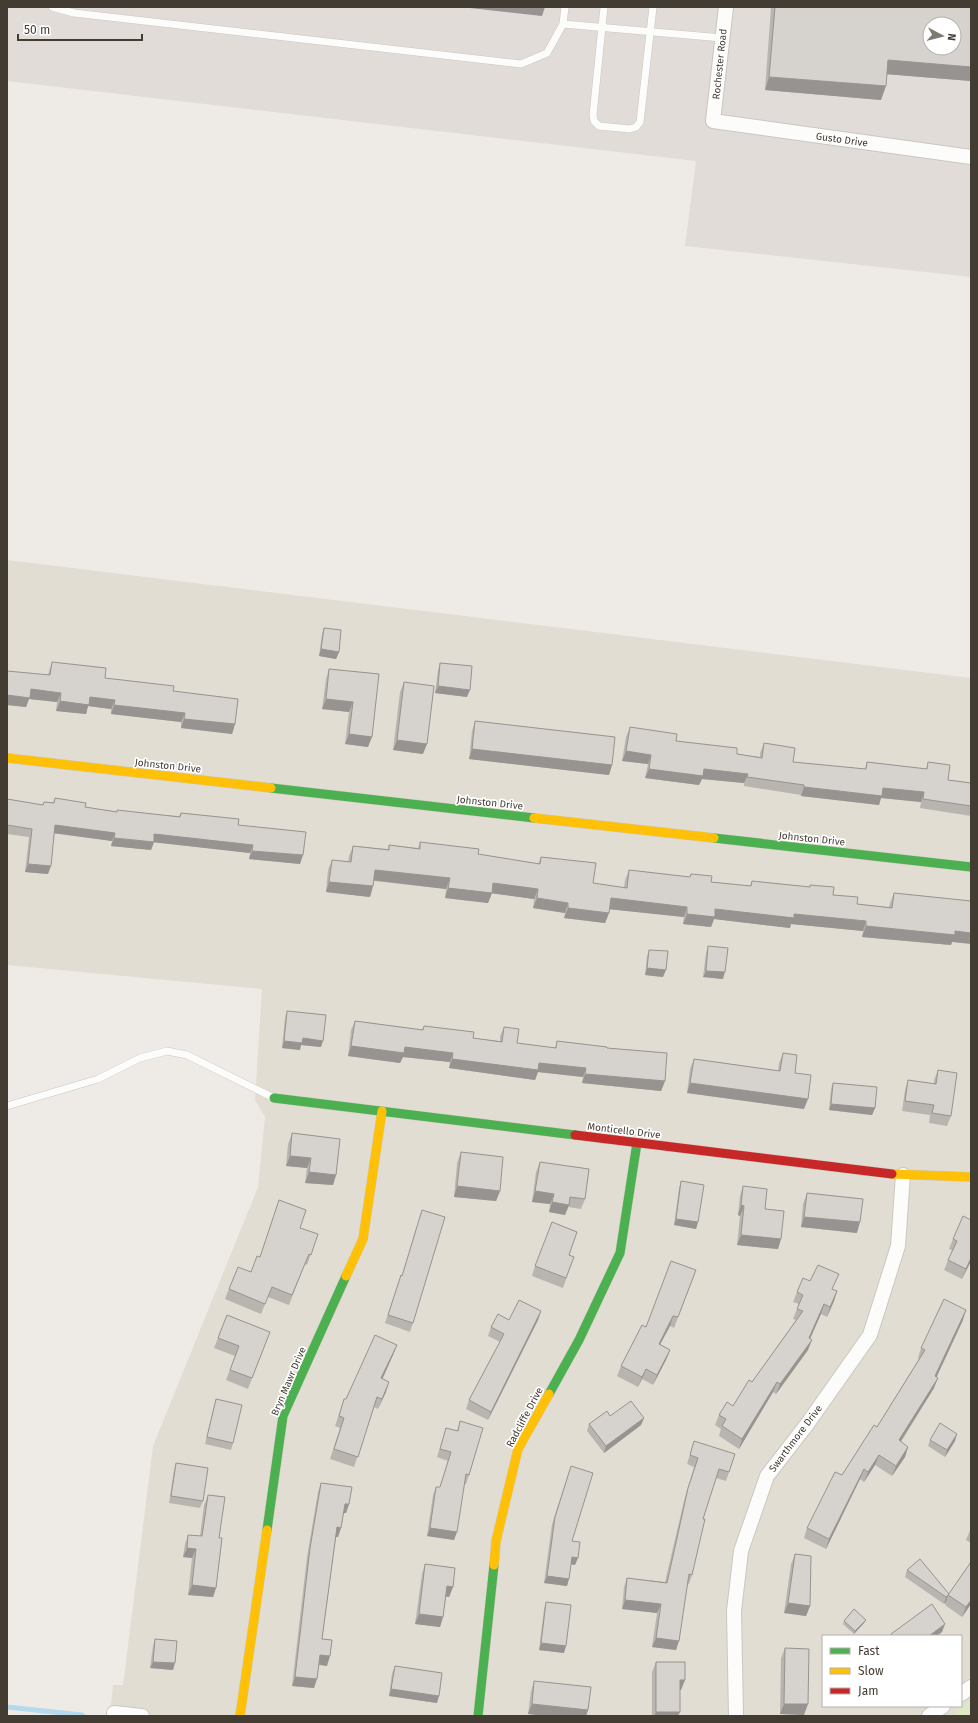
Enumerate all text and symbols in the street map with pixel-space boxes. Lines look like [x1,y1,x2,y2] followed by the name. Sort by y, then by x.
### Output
[18,16,142,42] scale bar
[922,16,962,56] north arrow
[24,23,50,37] text: 50 m
[710,28,730,100] street label: Rochester Road
[945,33,958,42] text: N
[815,130,869,150] street label: Gusto Drive
[134,757,202,775] street label: Johnston Drive
[456,794,524,812] street label: Johnston Drive
[778,830,846,848] street label: Johnston Drive
[587,1121,661,1141] street label: Monticello Drive
[269,1345,309,1418] street label: Bryn Mawr Drive
[504,1385,546,1449] street label: Radcliffe Drive
[767,1403,825,1474] street label: Swarthmore Drive
[822,1635,962,1707] legend
[858,1644,880,1658] text: Fast
[858,1664,884,1678] text: Slow
[858,1684,878,1698] text: Jam

